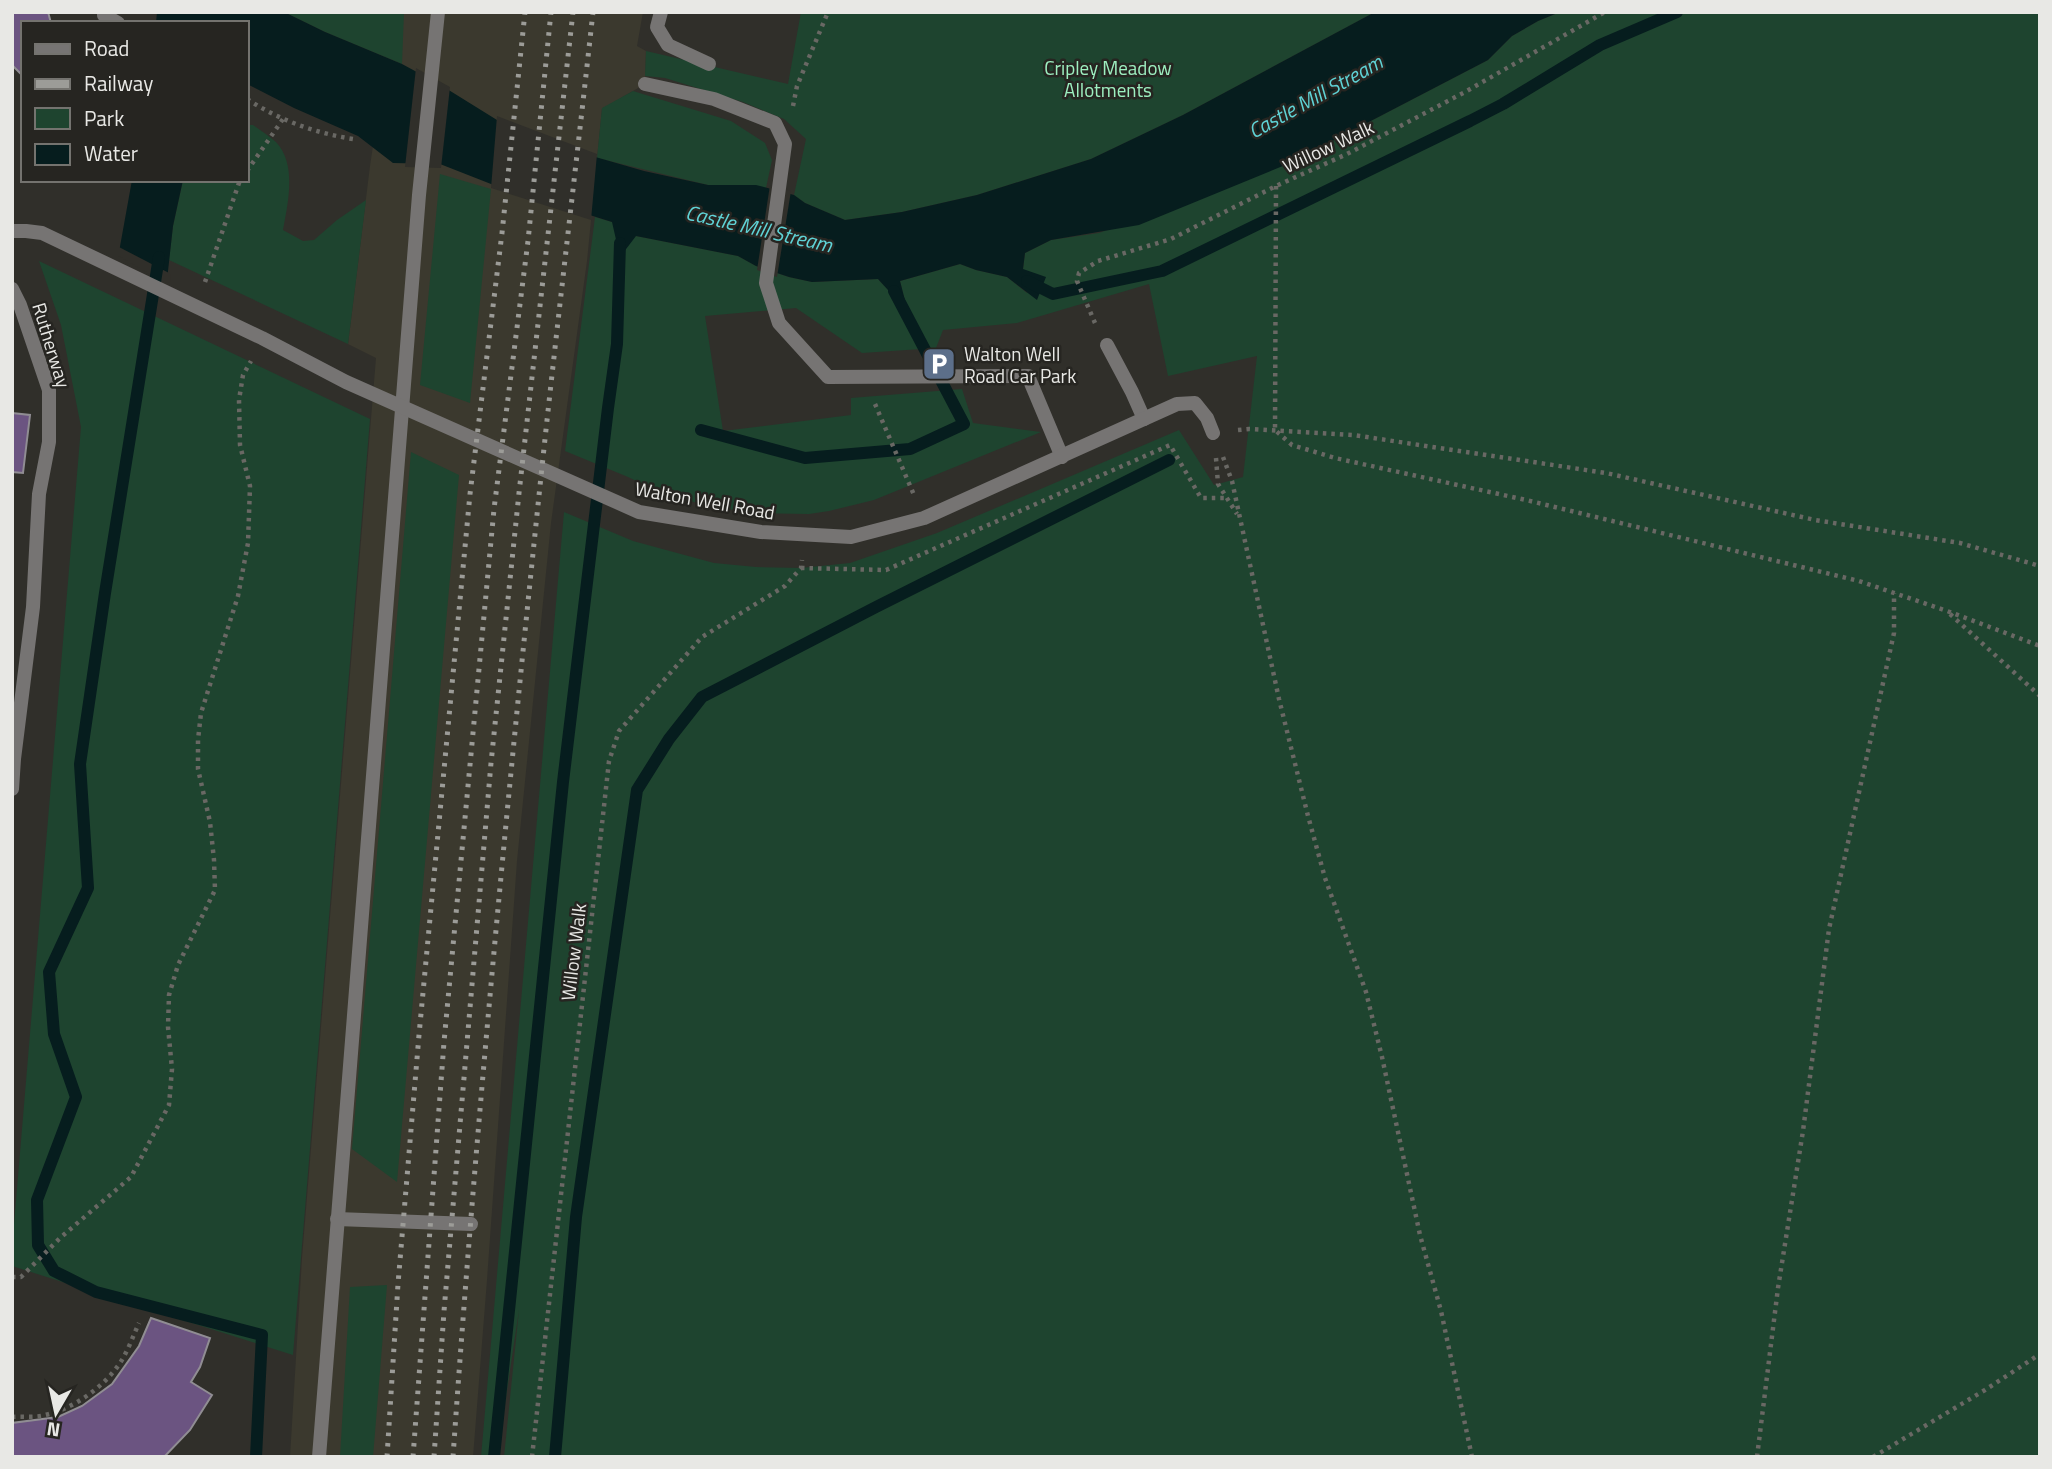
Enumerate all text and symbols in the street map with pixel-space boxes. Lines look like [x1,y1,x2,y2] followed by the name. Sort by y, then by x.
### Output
[21,21,248,182] legend
[84,32,129,64] text: Road
[1242,45,1389,146] water label: Castle Mill Stream
[1044,53,1172,104] park label: Cripley Meadow Allotments
[84,67,153,99] text: Railway
[84,102,124,134] text: Park
[1277,112,1379,180] street label: Willow Walk
[84,137,138,169] text: Water
[682,196,836,261] water label: Castle Mill Stream
[25,299,79,391] street label: Rutherway
[964,339,1076,390] place label: Walton Well Road Car Park
[920,345,958,383] parking icon: Walton Well Road Car Park
[633,473,777,527] street label: Walton Well Road
[553,902,593,1002] street label: Willow Walk
[21,1378,91,1448] north arrow
[44,1415,62,1446] text: N

